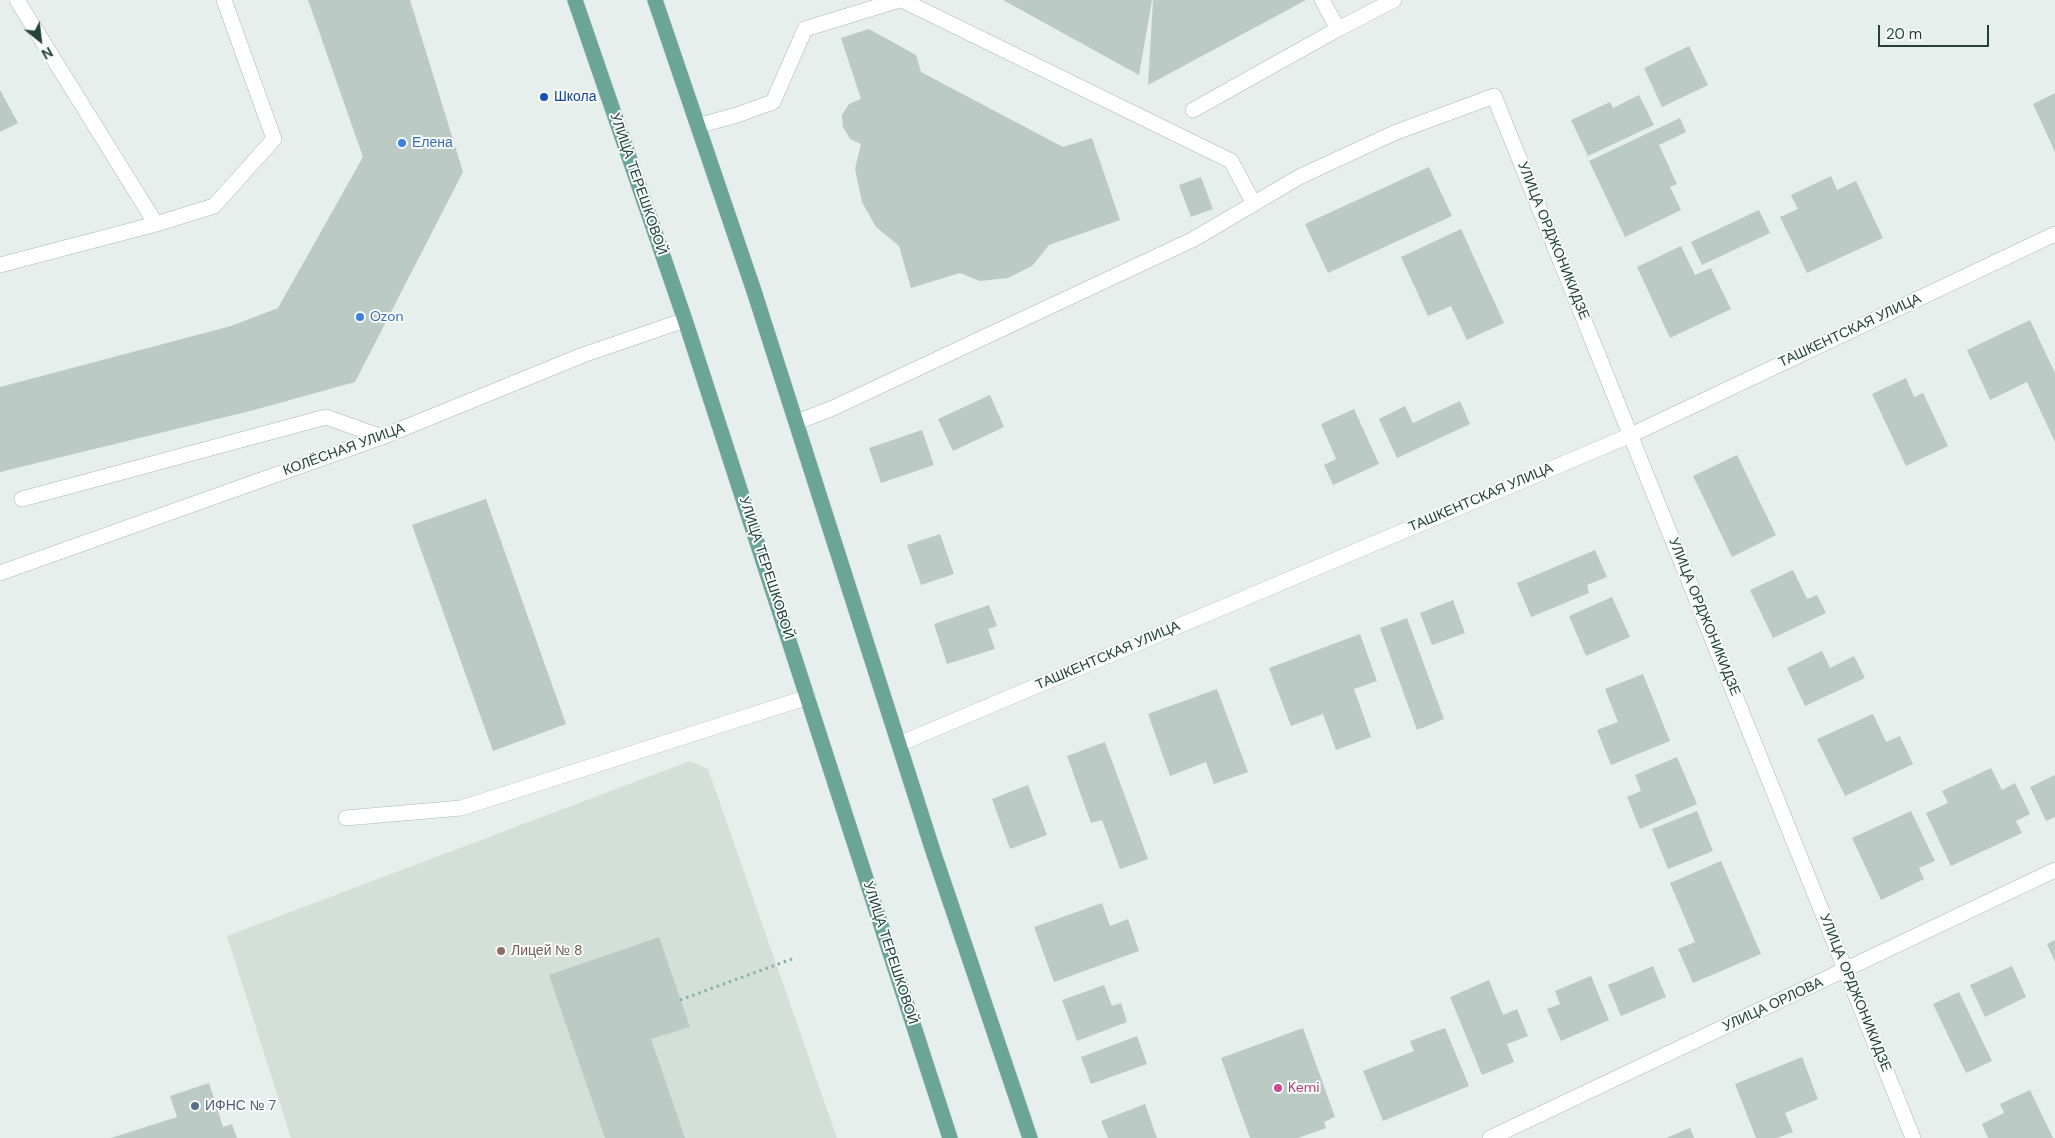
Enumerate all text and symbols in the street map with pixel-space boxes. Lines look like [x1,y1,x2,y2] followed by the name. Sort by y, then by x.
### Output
[15,15,65,65] north arrow
[1880,15,1991,47] scale bar
[1886,24,1922,44] text: 20 m
[38,43,56,63] text: N
[554,89,597,105] place label: Школа
[538,91,550,103] marker: Школа
[606,111,670,257] street label: УЛИЦА ТЕРЕШКОВОЙ
[412,135,453,151] place label: Елена
[396,137,408,149] marker: Елена
[1514,159,1592,323] street label: УЛИЦА ОРДЖОНИКИДЗЕ
[1776,291,1924,371] street label: ТАШКЕНТСКАЯ УЛИЦА
[370,309,404,325] place label: Ozon
[354,311,366,323] marker: Ozon
[281,420,407,480] street label: КОЛЁСНАЯ УЛИЦА
[1406,460,1556,536] street label: ТАШКЕНТСКАЯ УЛИЦА
[735,494,797,642] street label: УЛИЦА ТЕРЕШКОВОЙ
[1665,535,1743,699] street label: УЛИЦА ОРДЖОНИКИДЗЕ
[1033,618,1183,694] street label: ТАШКЕНТСКАЯ УЛИЦА
[859,879,921,1027] street label: УЛИЦА ТЕРЕШКОВОЙ
[1816,911,1894,1075] street label: УЛИЦА ОРДЖОНИКИДЗЕ
[511,943,582,959] place label: Лицей № 8
[495,945,507,957] marker: Лицей № 8
[1720,974,1826,1036] street label: УЛИЦА ОРЛОВА
[1288,1080,1319,1096] place label: Kemi
[1272,1082,1284,1094] marker: Kemi
[205,1098,276,1114] place label: ИФНС № 7
[189,1100,201,1112] marker: ИФНС № 7

